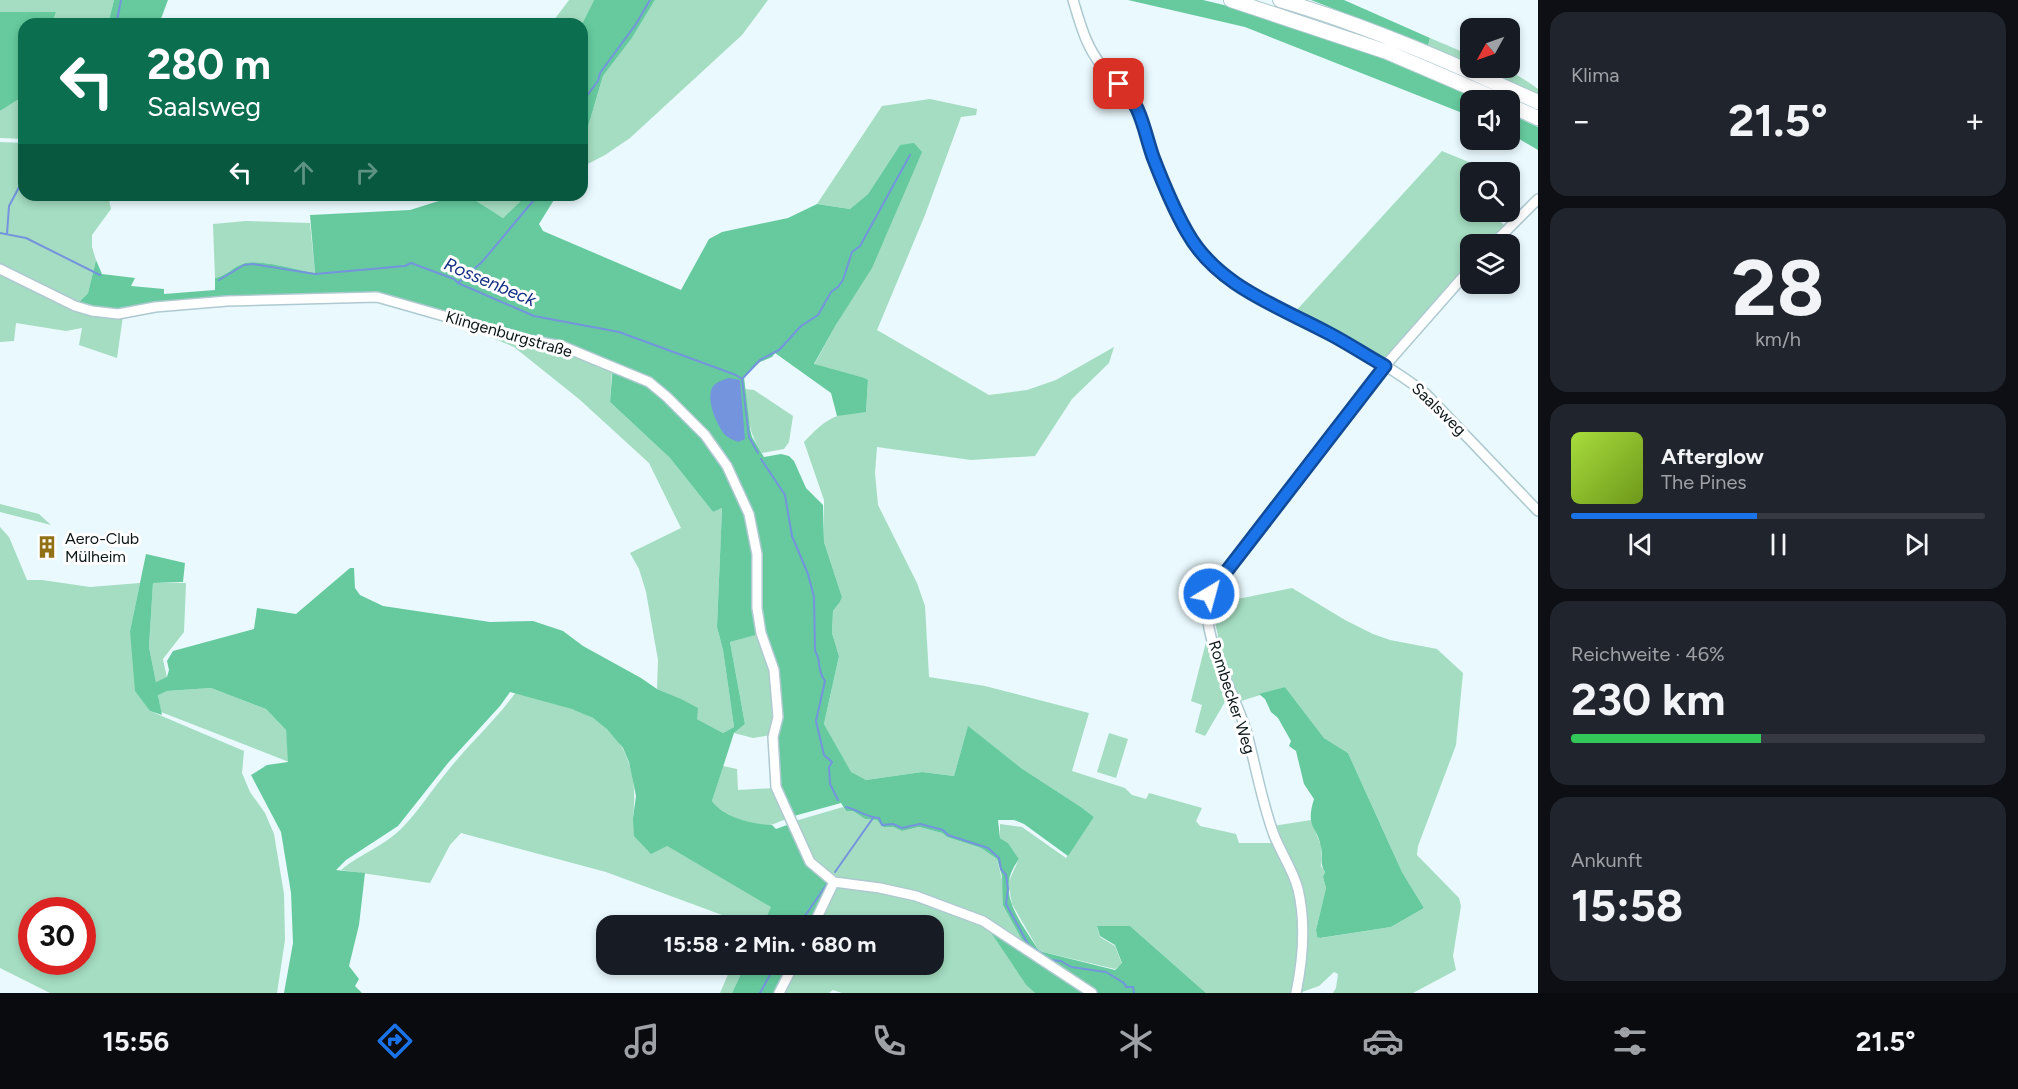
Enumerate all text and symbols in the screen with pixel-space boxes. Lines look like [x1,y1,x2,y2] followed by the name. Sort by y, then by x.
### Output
[1460,18,1520,78] north arrow
[1460,18,1520,294] map controls
[147,39,271,90] text: 280 m
[48,42,126,120] icon: left
[1093,58,1144,109] pin
[1571,63,1619,87] text: Klima
[1102,67,1135,100] icon: arrive
[147,90,261,123] text: Saalsweg
[1460,90,1520,150] button: sound
[1728,93,1828,147] text: 21.5°
[1571,101,1592,140] text: −
[1964,101,1985,140] text: +
[224,156,257,189] icon: left
[287,156,320,189] icon: ahead
[350,156,383,189] icon: right
[1460,162,1520,222] button: search
[1460,234,1520,294] button: layers
[1732,241,1824,335] text: 28
[441,253,540,312] water label: Rossenbeck
[443,307,575,361] street label: Klingenburgstraße
[1755,327,1801,351] text: km/h
[1408,379,1470,439] street label: Saalsweg
[1661,443,1764,470] text: Afterglow
[1661,470,1747,494] text: The Pines
[1624,528,1657,561] icon: previous
[1762,528,1795,561] icon: pause
[1900,528,1933,561] icon: next
[65,529,139,566] place label: Aero-Club Mülheim
[34,534,60,560] building icon: Aero-Club Mülheim
[1177,562,1241,626] position arrow
[1205,638,1259,756] street label: Rombecker Weg
[1571,642,1725,666] text: Reichweite · 46%
[1571,672,1725,726] text: 230 km
[1571,848,1643,872] text: Ankunft
[1571,878,1683,932] text: 15:58
[18,897,96,975] speed limit sign: 30
[664,931,876,958] text: 15:58 · 2 Min. · 680 m
[374,1020,416,1062] icon: directions
[621,1020,663,1062] icon: music
[868,1020,910,1062] icon: phone
[1115,1020,1157,1062] icon: climate
[1362,1020,1404,1062] icon: car
[1609,1020,1651,1062] icon: filters
[102,1025,169,1058] text: 15:56
[1856,1025,1915,1058] text: 21.5°

